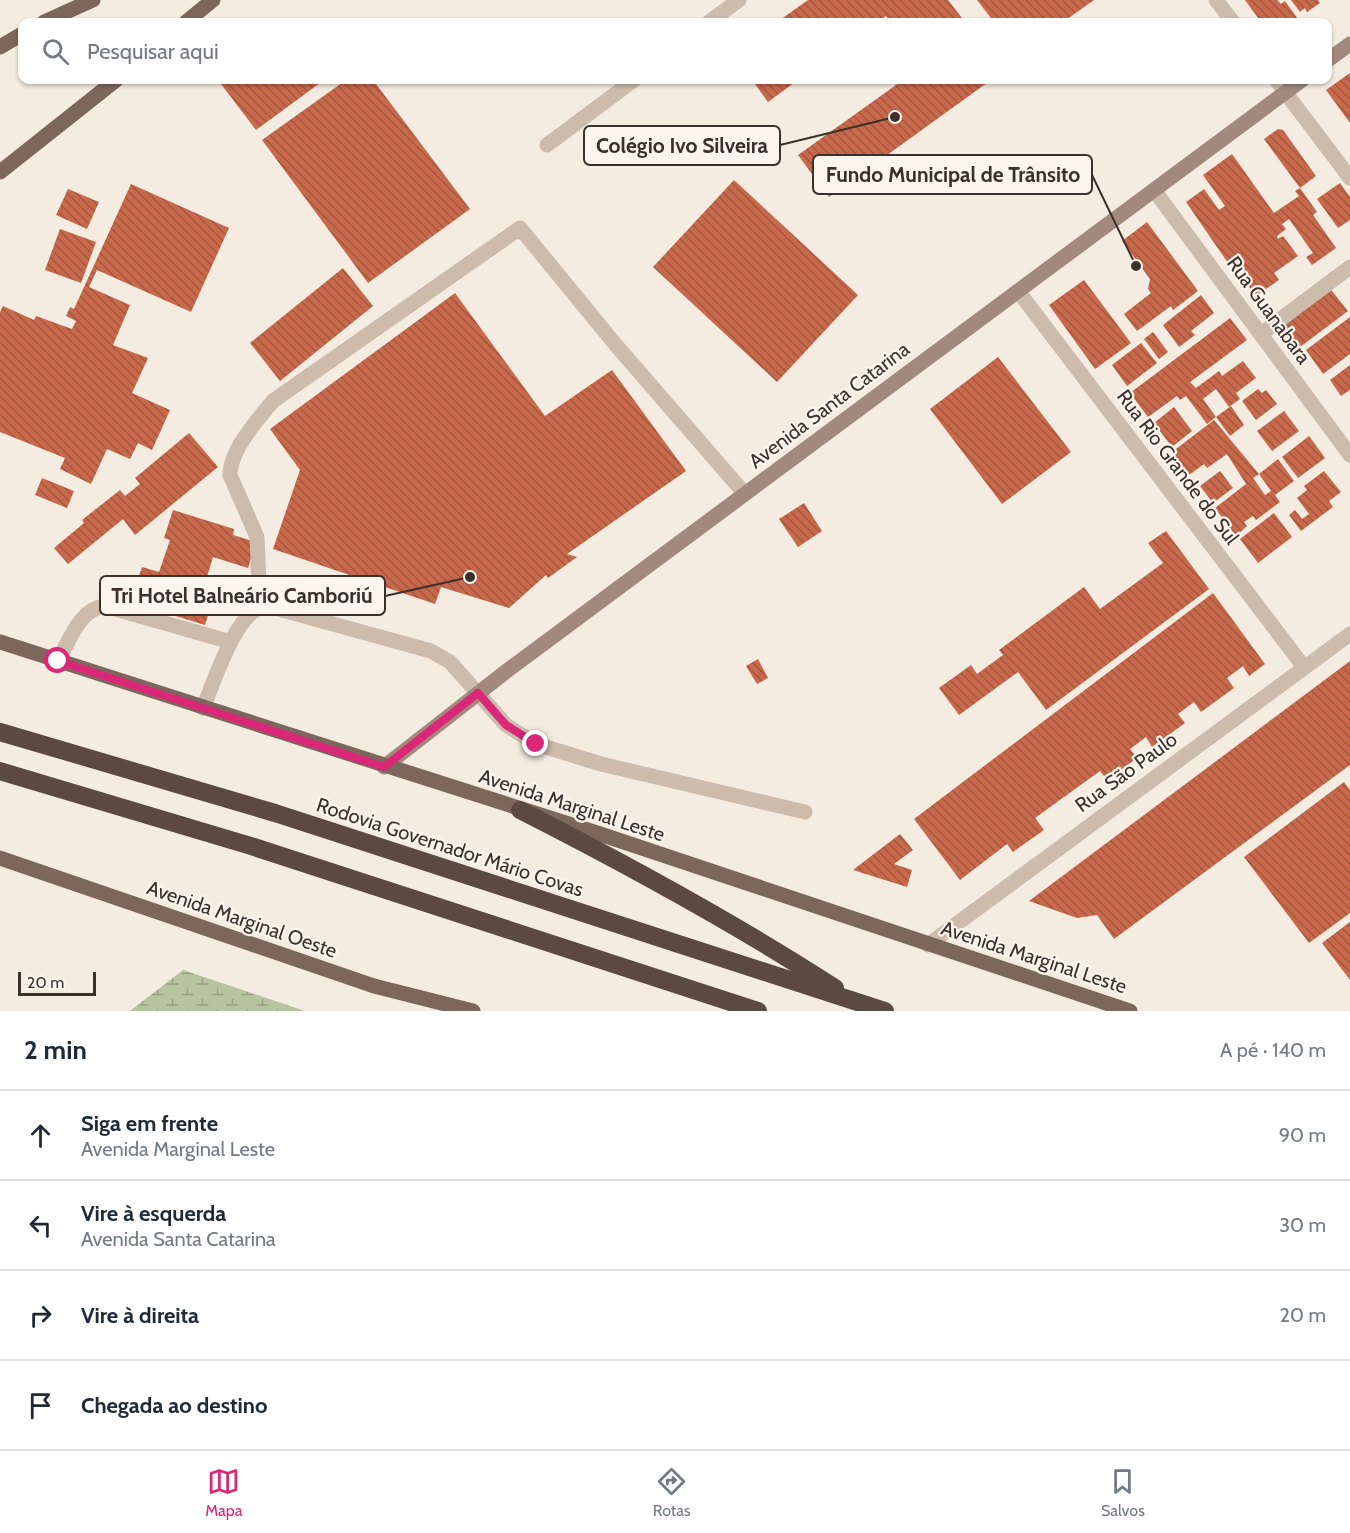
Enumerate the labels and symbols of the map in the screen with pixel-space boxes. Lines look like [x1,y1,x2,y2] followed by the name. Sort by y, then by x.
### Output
[584,126,780,165] callout: Colégio Ivo Silveira
[596,133,769,158] text: Colégio Ivo Silveira
[813,155,1092,194] callout: Fundo Municipal de Trânsito
[826,162,1080,187] text: Fundo Municipal de Trânsito
[1222,252,1316,369] street label: Rua Guanabara
[744,337,914,473] street label: Avenida Santa Catarina
[1112,385,1244,549] street label: Rua Rio Grande do Sul
[100,576,385,615] callout: Tri Hotel Balneário Camboriú
[111,583,373,608] text: Tri Hotel Balneário Camboriú
[44,647,70,673] route start
[1070,727,1182,817] street label: Rua São Paulo
[522,730,548,756] route end
[476,764,668,846] street label: Avenida Marginal Leste
[314,792,586,902] street label: Rodovia Governador Mário Covas
[144,875,340,963] street label: Avenida Marginal Oeste
[938,916,1130,998] street label: Avenida Marginal Leste
[18,969,96,996] scale bar

